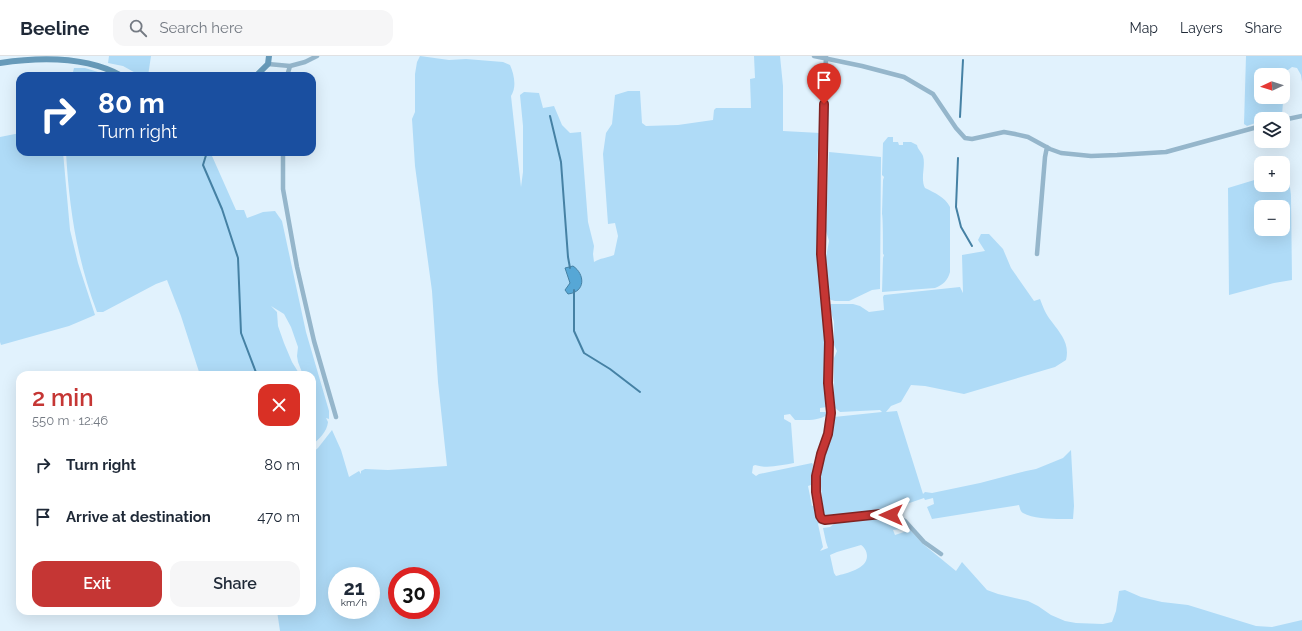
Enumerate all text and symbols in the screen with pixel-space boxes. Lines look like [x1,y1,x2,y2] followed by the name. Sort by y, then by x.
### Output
[113,10,393,46] search box
[20,17,89,39] text: Beeline
[127,17,149,39] icon: search
[159,19,243,37] text: Search here
[1130,20,1158,36] text: Map
[1180,20,1223,36] text: Layers
[1245,20,1282,36] text: Share
[807,63,841,104] pin
[1254,68,1290,104] north arrow
[1254,68,1290,236] map controls
[813,69,835,91] icon: arrive
[98,87,165,120] text: 80 m
[32,88,84,140] icon: right
[1254,112,1290,148] button: layers
[98,121,177,142] text: Turn right
[1254,156,1290,192] button: +
[1254,200,1290,236] button: −
[32,383,94,412] text: 2 min
[258,384,300,426] button: close
[32,413,108,428] text: 550 m · 12:46
[32,454,54,476] icon: right
[66,456,136,474] text: Turn right
[264,456,300,474] text: 80 m
[870,494,912,536] position arrow
[32,506,54,528] icon: arrive
[66,508,211,526] text: Arrive at destination
[257,508,300,526] text: 470 m
[32,561,162,607] button: Exit
[170,561,300,607] button: Share
[388,567,440,619] speed limit sign: 30
[343,576,365,600] text: 21
[341,597,367,608] text: km/h

